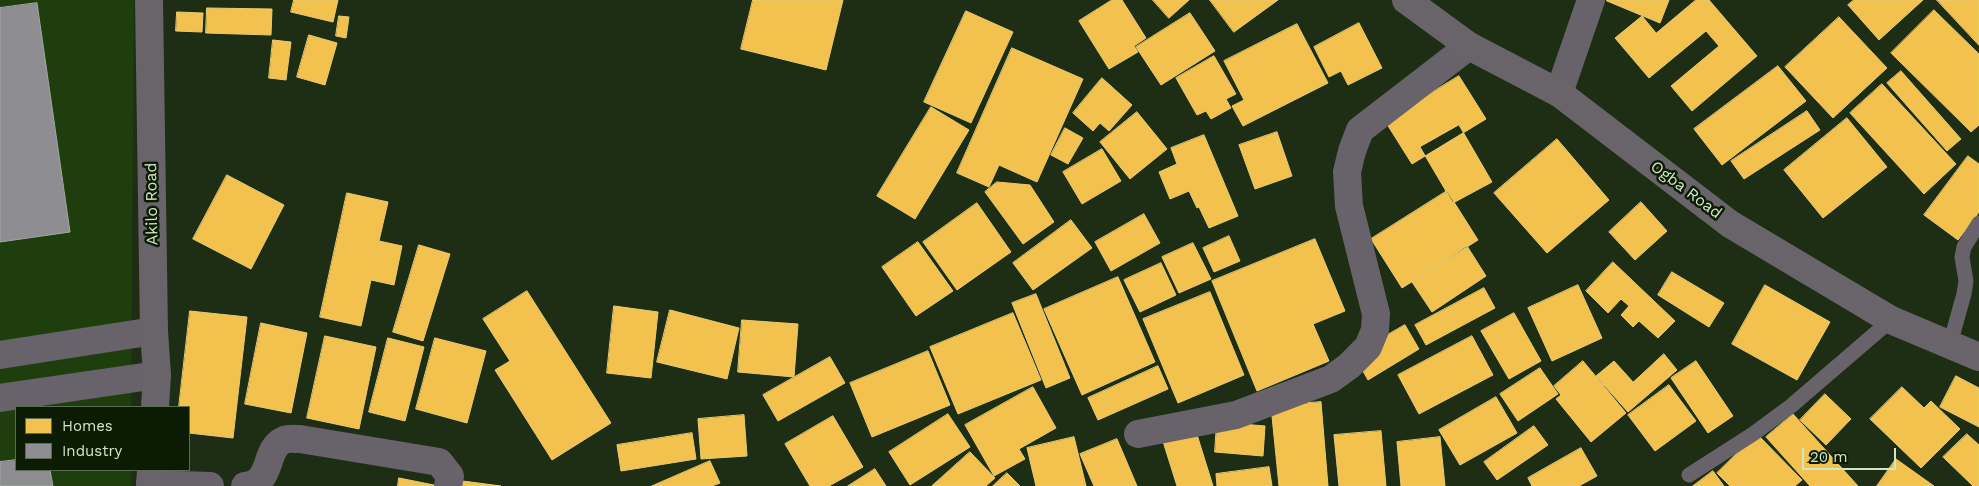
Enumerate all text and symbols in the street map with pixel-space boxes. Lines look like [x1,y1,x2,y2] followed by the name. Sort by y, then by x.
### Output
[1647,157,1725,223] street label: Ogba Road
[142,162,162,246] street label: Akilo Road
[15,406,190,471] legend
[62,417,113,435] text: Homes
[1804,438,1898,470] scale bar
[62,442,122,460] text: Industry
[1810,448,1848,466] text: 20 m

